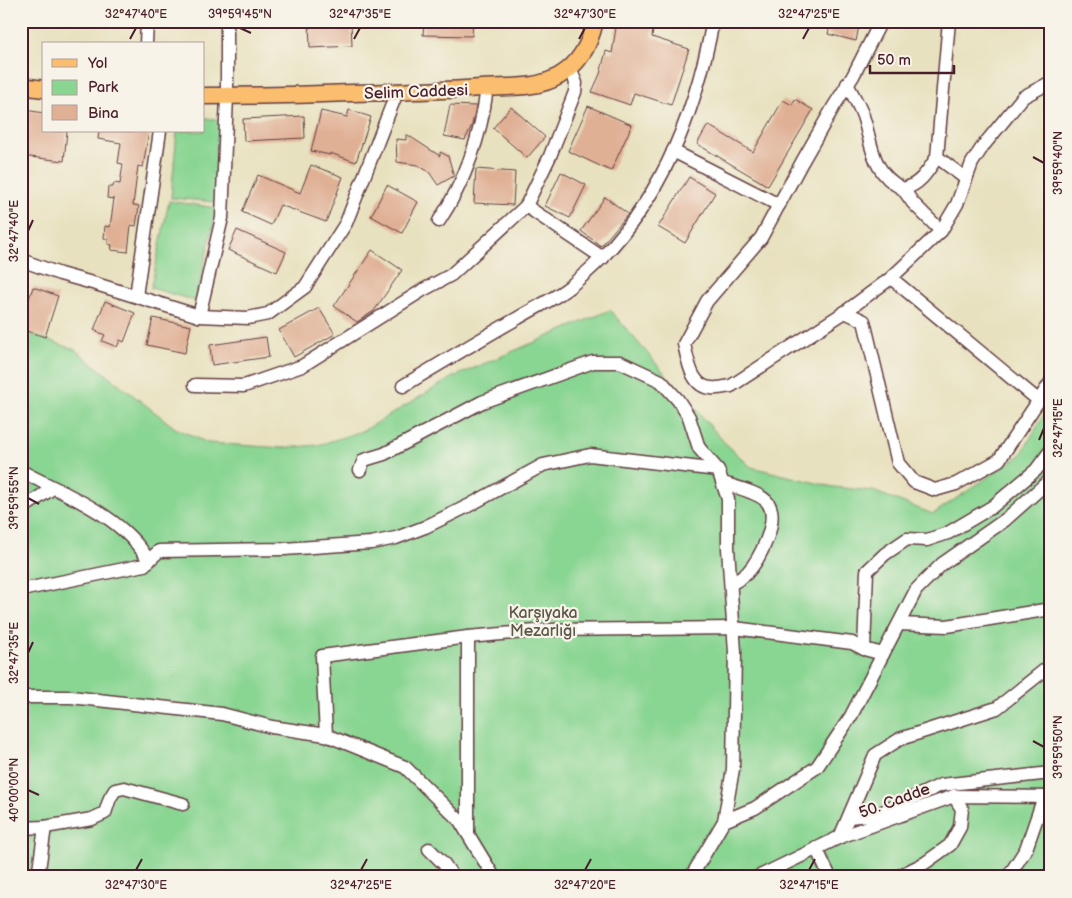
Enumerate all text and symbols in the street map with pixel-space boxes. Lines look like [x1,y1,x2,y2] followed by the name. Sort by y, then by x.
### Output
[105,7,167,22] text: 32°47'40"E
[208,7,272,22] text: 39°59'45"N
[329,7,391,22] text: 32°47'35"E
[554,7,616,22] text: 32°47'30"E
[778,7,840,22] text: 32°47'25"E
[42,42,205,132] legend
[870,42,953,74] scale bar
[877,51,911,70] text: 50 m
[87,54,107,73] text: Yol
[88,78,119,97] text: Park
[364,81,468,104] street label: Selim Caddesi
[88,104,119,123] text: Bina
[1051,131,1066,195] text: 39°59'40"N
[7,200,22,262] text: 32°47'40"E
[1051,398,1066,458] text: 32°47'15"E
[7,466,22,530] text: 39°59'55"N
[508,604,578,641] park label: Karşıyaka Mezarlığı
[7,622,22,684] text: 32°47'35"E
[1051,715,1066,779] text: 39°59'50"N
[7,758,22,822] text: 40°00'00"N
[856,780,933,823] street label: 50. Cadde
[105,878,167,893] text: 32°47'30"E
[330,878,392,893] text: 32°47'25"E
[554,878,616,893] text: 32°47'20"E
[779,878,839,893] text: 32°47'15"E

